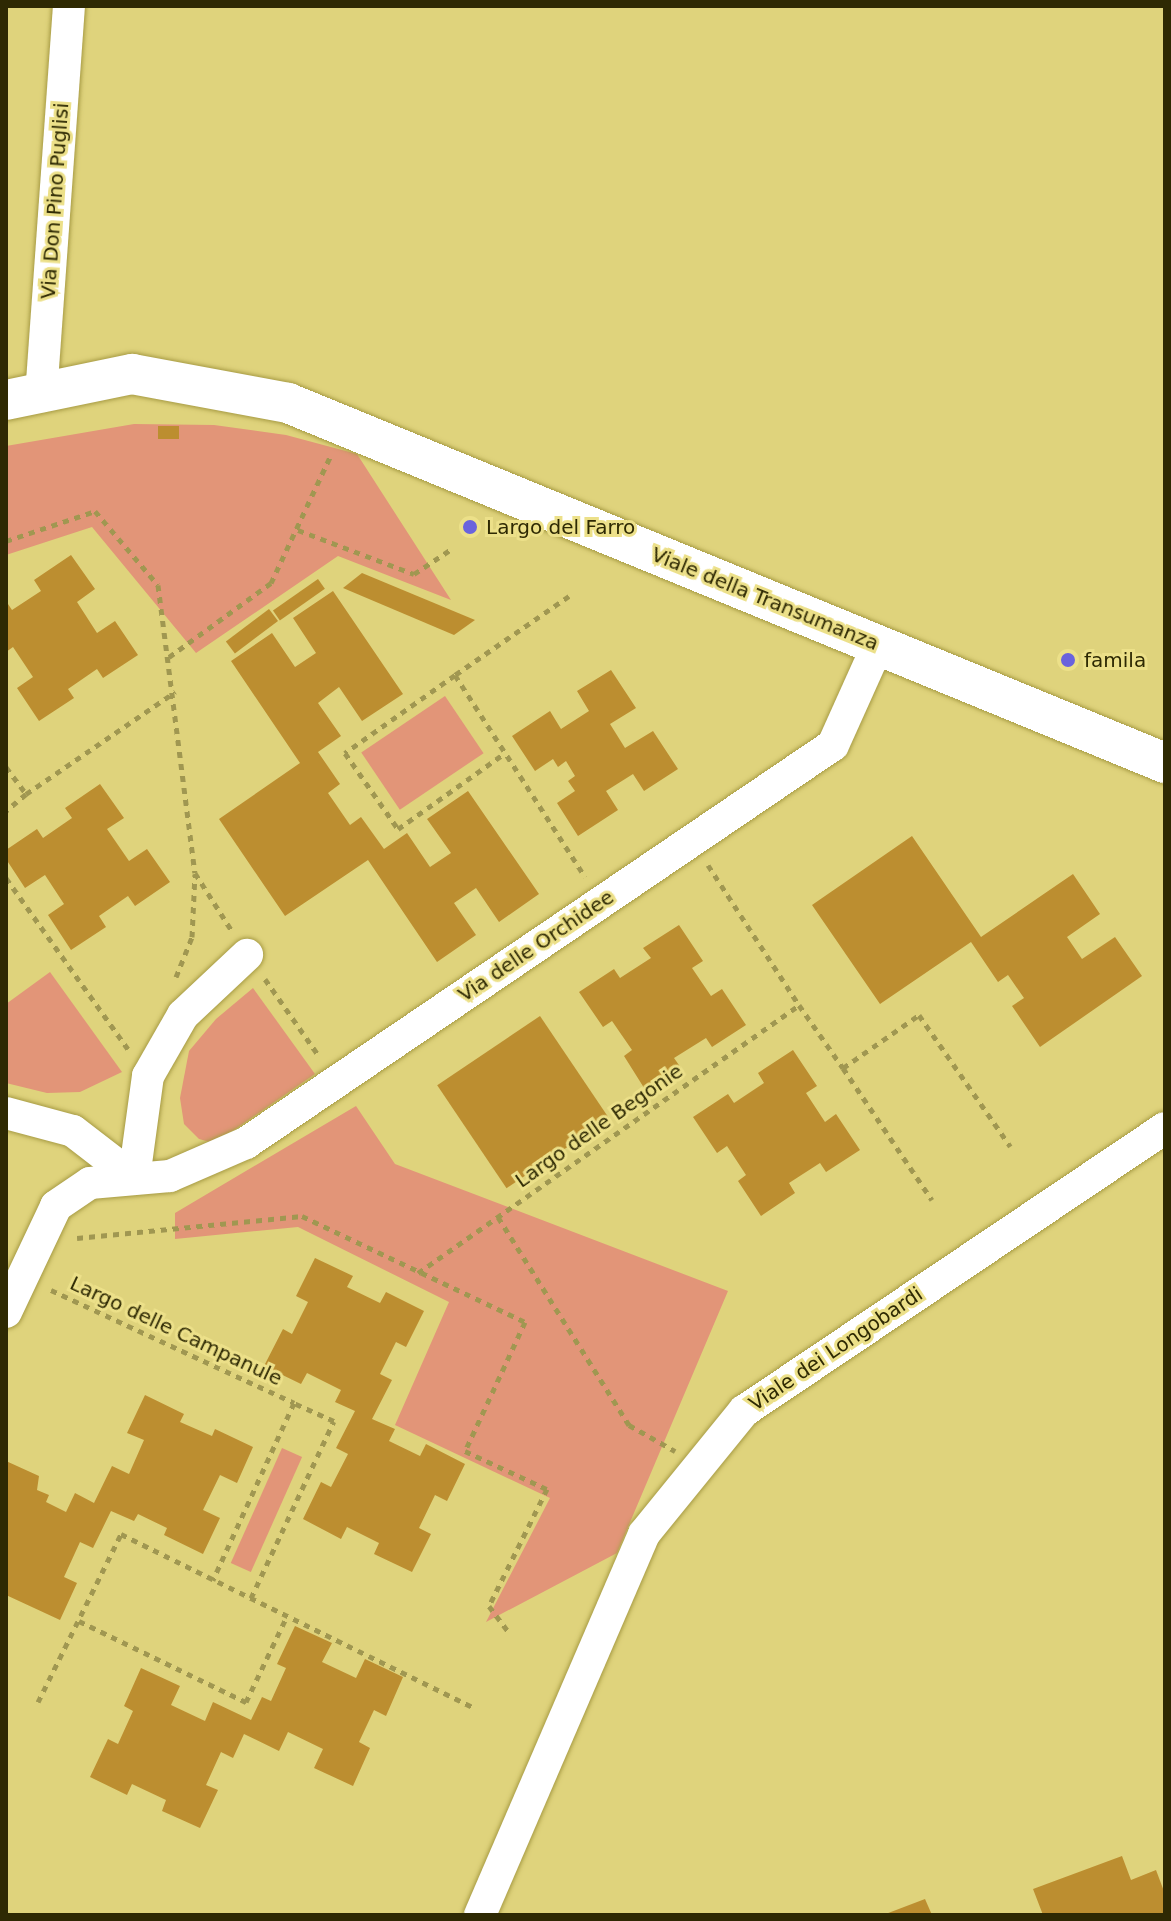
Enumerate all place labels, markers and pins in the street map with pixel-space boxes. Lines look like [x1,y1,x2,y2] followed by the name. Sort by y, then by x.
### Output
[486,515,635,539] place label: Largo del Farro
[461,518,479,536] marker: Largo del Farro
[1084,648,1146,672] place label: famila
[1059,651,1077,669] marker: famila

